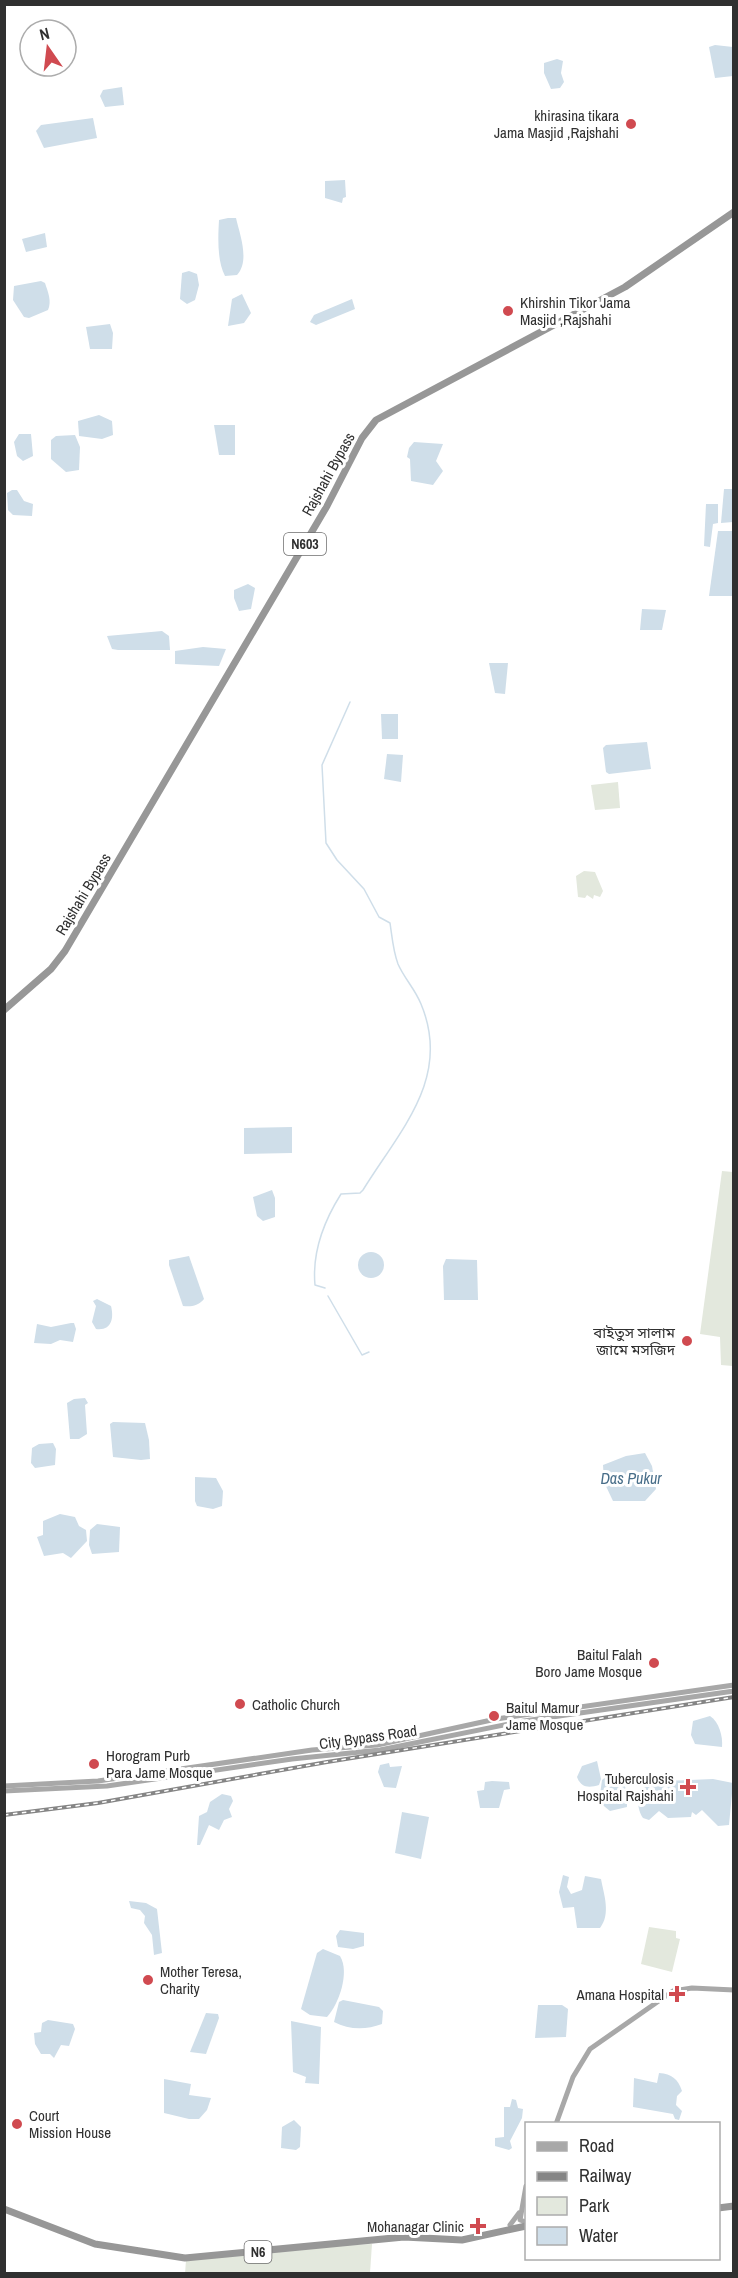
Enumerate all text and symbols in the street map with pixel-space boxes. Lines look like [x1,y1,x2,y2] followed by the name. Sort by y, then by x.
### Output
[18,18,78,78] north arrow
[37,22,52,45] text: N
[494,105,619,143] place label: khirasina tikara Jama Masjid ,Rajshahi
[624,117,638,131] marker: khirasina tikara Jama Masjid ,Rajshahi
[520,292,630,330] place label: Khirshin Tikor Jama Masjid ,Rajshahi
[501,304,515,318] marker: Khirshin Tikor Jama Masjid ,Rajshahi
[296,429,360,519] street label: Rajshahi Bypass
[284,533,326,555] road number: N603
[50,849,116,939] street label: Rajshahi Bypass
[592,1322,676,1360] place label: বাইতুস সালাম জামে মসজিদ
[680,1334,694,1348] marker: বাইতুস সালাম জামে মসজিদ
[600,1467,662,1489] water label: Das Pukur
[535,1644,642,1682] place label: Baitul Falah Boro Jame Mosque
[647,1656,661,1670] marker: Baitul Falah Boro Jame Mosque
[252,1694,340,1715] place label: Catholic Church
[233,1697,247,1711] marker: Catholic Church
[506,1697,583,1735] place label: Baitul Mamur Jame Mosque
[487,1709,501,1723] marker: Baitul Mamur Jame Mosque
[318,1720,418,1754] street label: City Bypass Road
[106,1745,213,1783] place label: Horogram Purb Para Jame Mosque
[87,1757,101,1771] marker: Horogram Purb Para Jame Mosque
[577,1768,674,1806] place label: Tuberculosis Hospital Rajshahi
[679,1778,697,1796] marker: Tuberculosis Hospital Rajshahi
[160,1961,242,1999] place label: Mother Teresa, Charity
[141,1973,155,1987] marker: Mother Teresa, Charity
[575,1984,664,2005] place label: Amana Hospital
[668,1985,686,2003] marker: Amana Hospital
[29,2105,111,2143] place label: Court Mission House
[10,2117,24,2131] marker: Court Mission House
[525,2122,720,2260] legend
[579,2133,614,2158] text: Road
[579,2163,632,2188] text: Railway
[579,2193,610,2218] text: Park
[367,2216,464,2237] place label: Mohanagar Clinic
[469,2217,487,2235] marker: Mohanagar Clinic
[579,2223,618,2248] text: Water
[244,2241,272,2263] road number: N6

